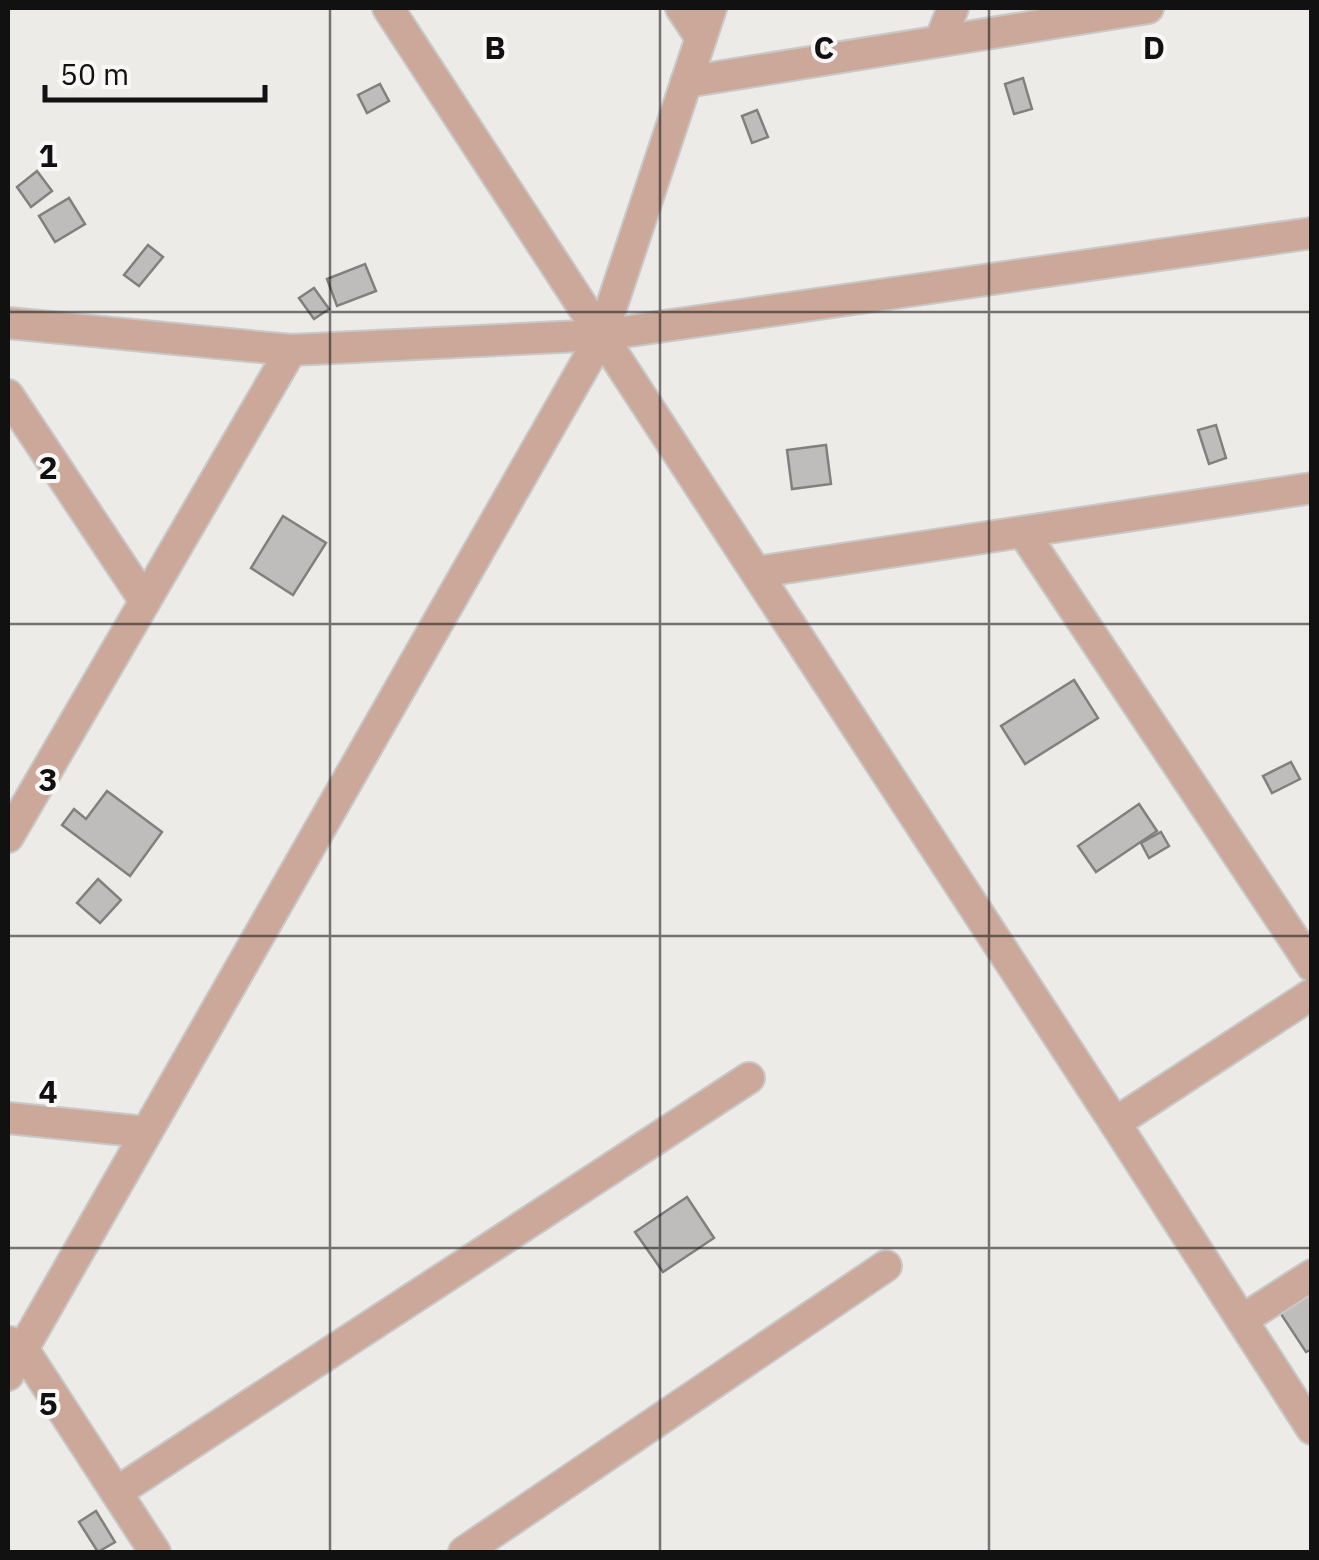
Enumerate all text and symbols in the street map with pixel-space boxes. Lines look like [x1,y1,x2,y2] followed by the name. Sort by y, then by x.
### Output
[484,26,506,68] text: B
[814,26,834,68] text: C
[1143,26,1165,68] text: D
[45,40,265,102] scale bar
[60,54,129,93] text: 50 m
[38,134,58,176] text: 1
[38,446,58,488] text: 2
[38,758,58,800] text: 3
[38,1070,58,1112] text: 4
[38,1382,58,1424] text: 5

